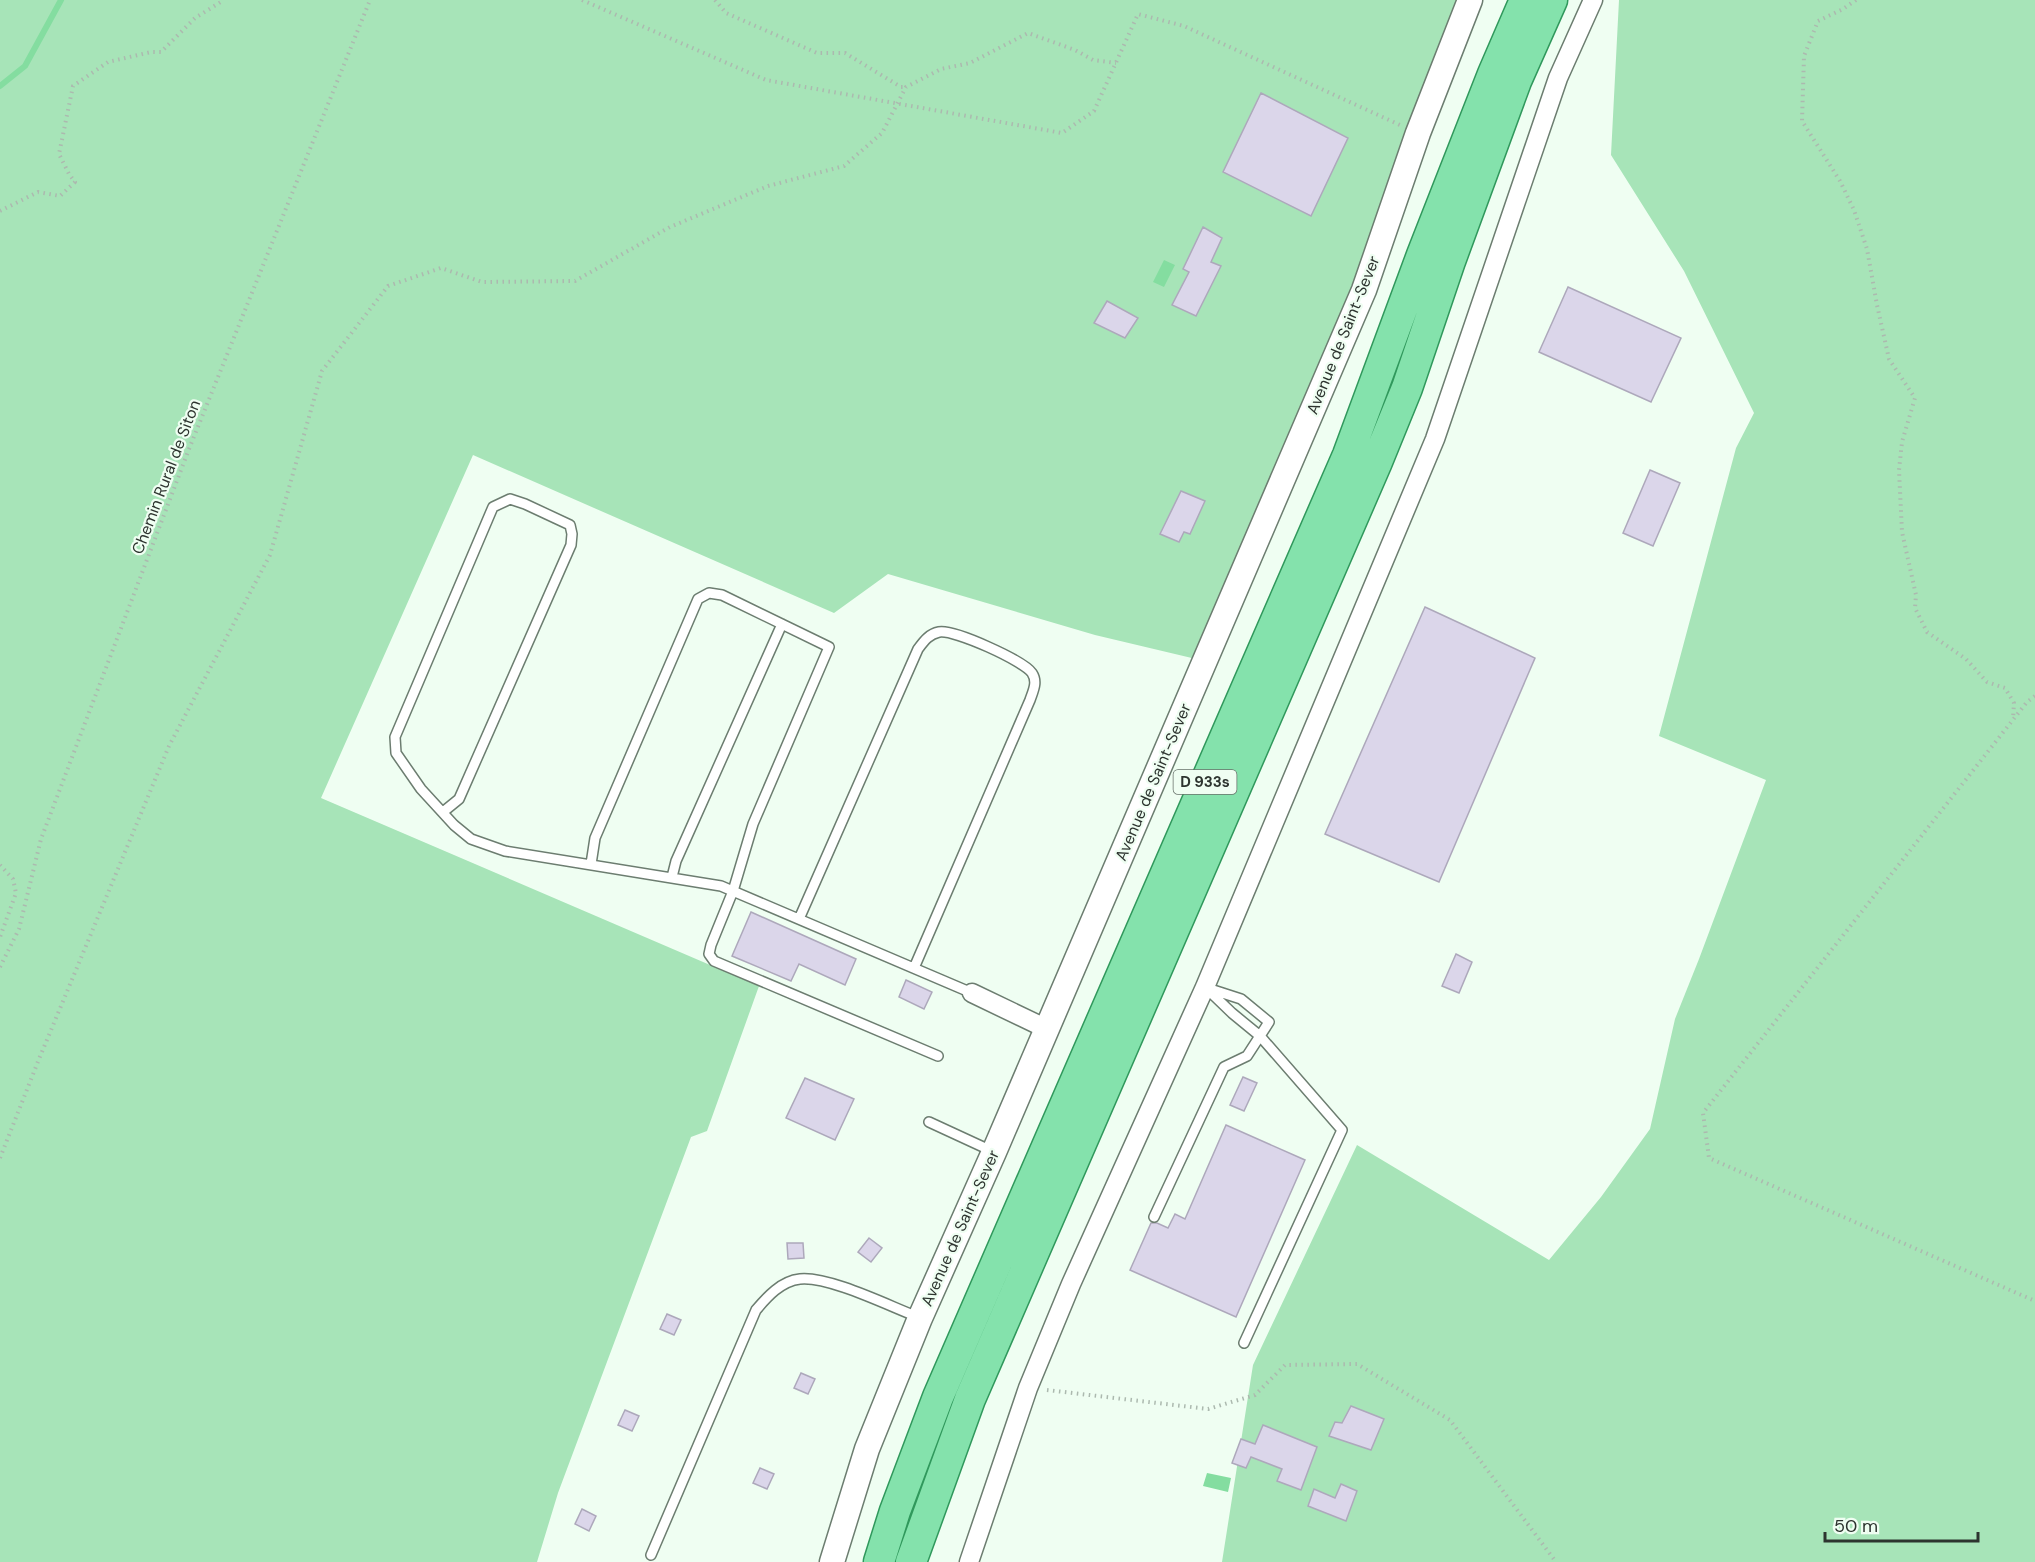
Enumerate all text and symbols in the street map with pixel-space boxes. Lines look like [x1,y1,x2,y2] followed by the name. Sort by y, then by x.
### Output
[1302,253,1384,417] street label: Avenue de Saint-Sever
[127,397,205,557] street label: Chemin Rural de Siton
[1110,700,1196,864] street label: Avenue de Saint-Sever
[1174,770,1236,794] road number: D 933s
[916,1146,1004,1309] street label: Avenue de Saint-Sever
[1825,1505,1978,1543] scale bar
[1834,1514,1878,1538] text: 50 m

